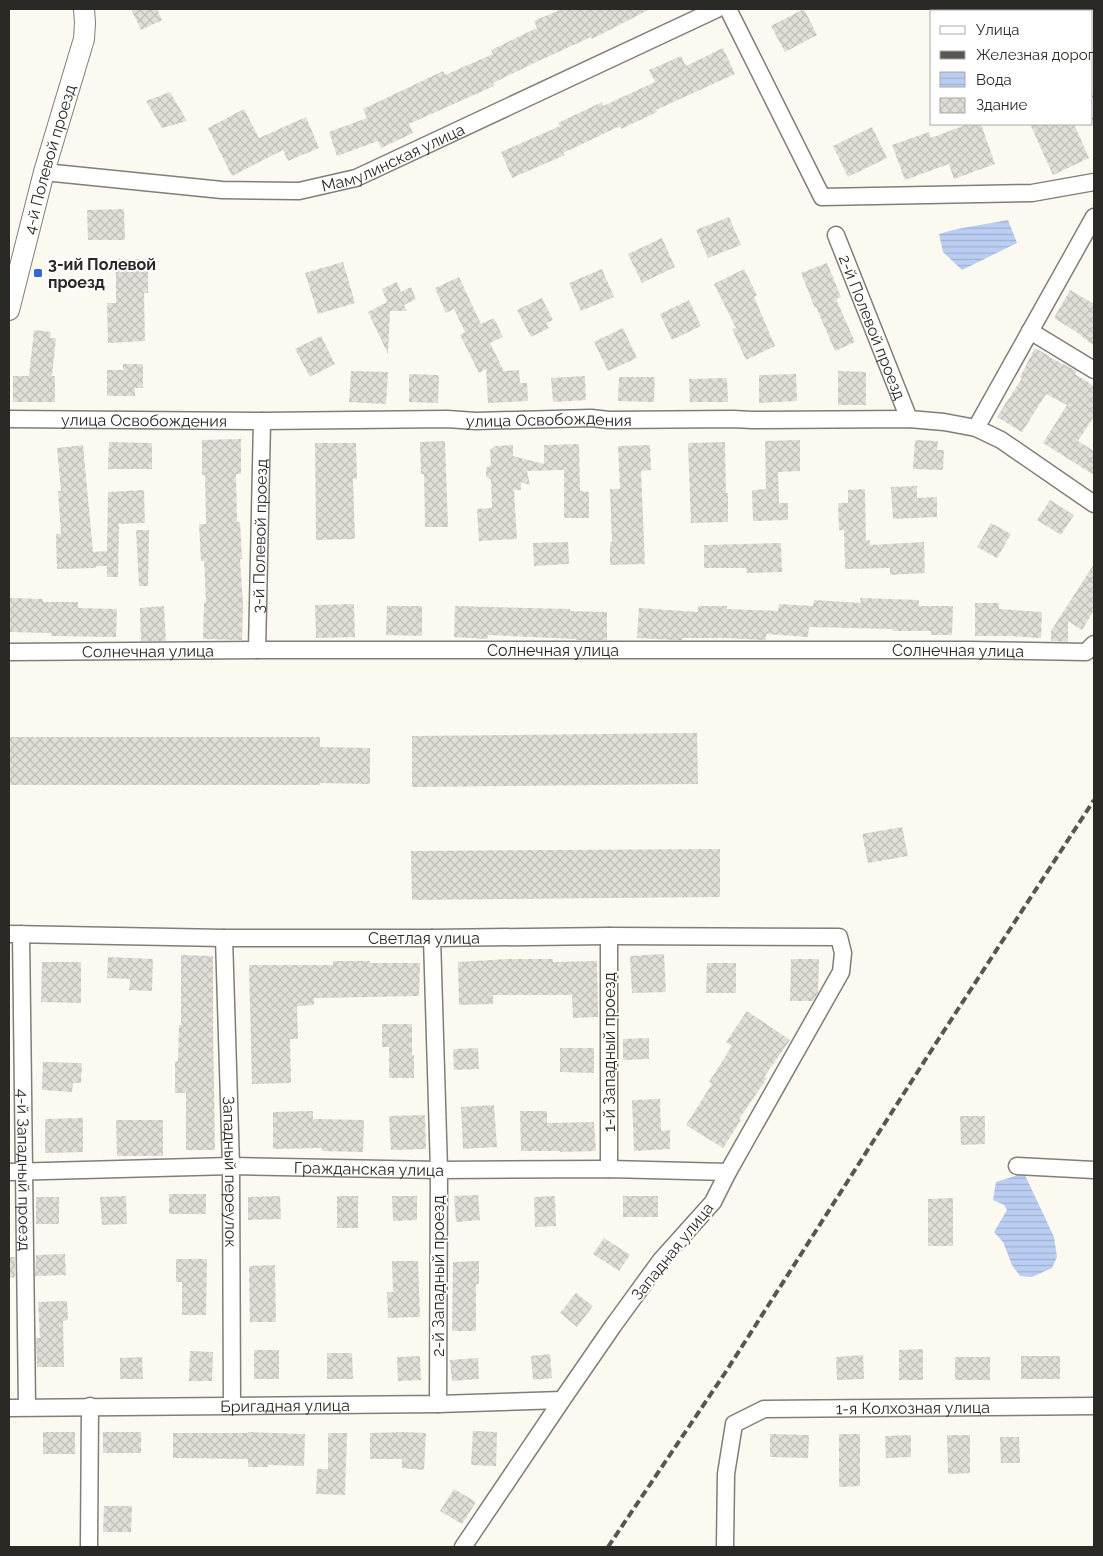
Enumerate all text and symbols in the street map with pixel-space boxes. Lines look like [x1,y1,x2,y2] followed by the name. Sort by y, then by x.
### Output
[930,10,1093,125] legend
[976,21,1020,39] text: Улица
[976,46,1102,64] text: Железная дорога
[976,71,1012,89] text: Вода
[20,82,80,236] street label: 4-й Полевой проезд
[976,96,1028,114] text: Здание
[320,120,468,196] street label: Мамулинская улица
[835,252,909,402] street label: 2-й Полевой проезд
[48,255,156,292] place label: 3-ий Полевой проезд
[32,267,44,279] marker: 3-ий Полевой проезд
[465,409,632,431] street label: улица Освобождения
[61,410,227,431] street label: улица Освобождения
[249,459,271,614] street label: 3-й Полевой проезд
[82,641,214,661] street label: Солнечная улица
[487,641,619,660] street label: Солнечная улица
[892,641,1024,661] street label: Солнечная улица
[368,928,480,948] street label: Светлая улица
[600,972,619,1132] street label: 1-й Западный проезд
[13,1089,34,1251] street label: 4-й Западный проезд
[219,1096,240,1248] street label: Западный переулок
[294,1158,444,1180] street label: Гражданская улица
[429,1195,448,1357] street label: 2-й Западный проезд
[627,1199,717,1304] street label: Западная улица
[220,1396,350,1416] street label: Бригадная улица
[836,1398,990,1418] street label: 1-я Колхозная улица

